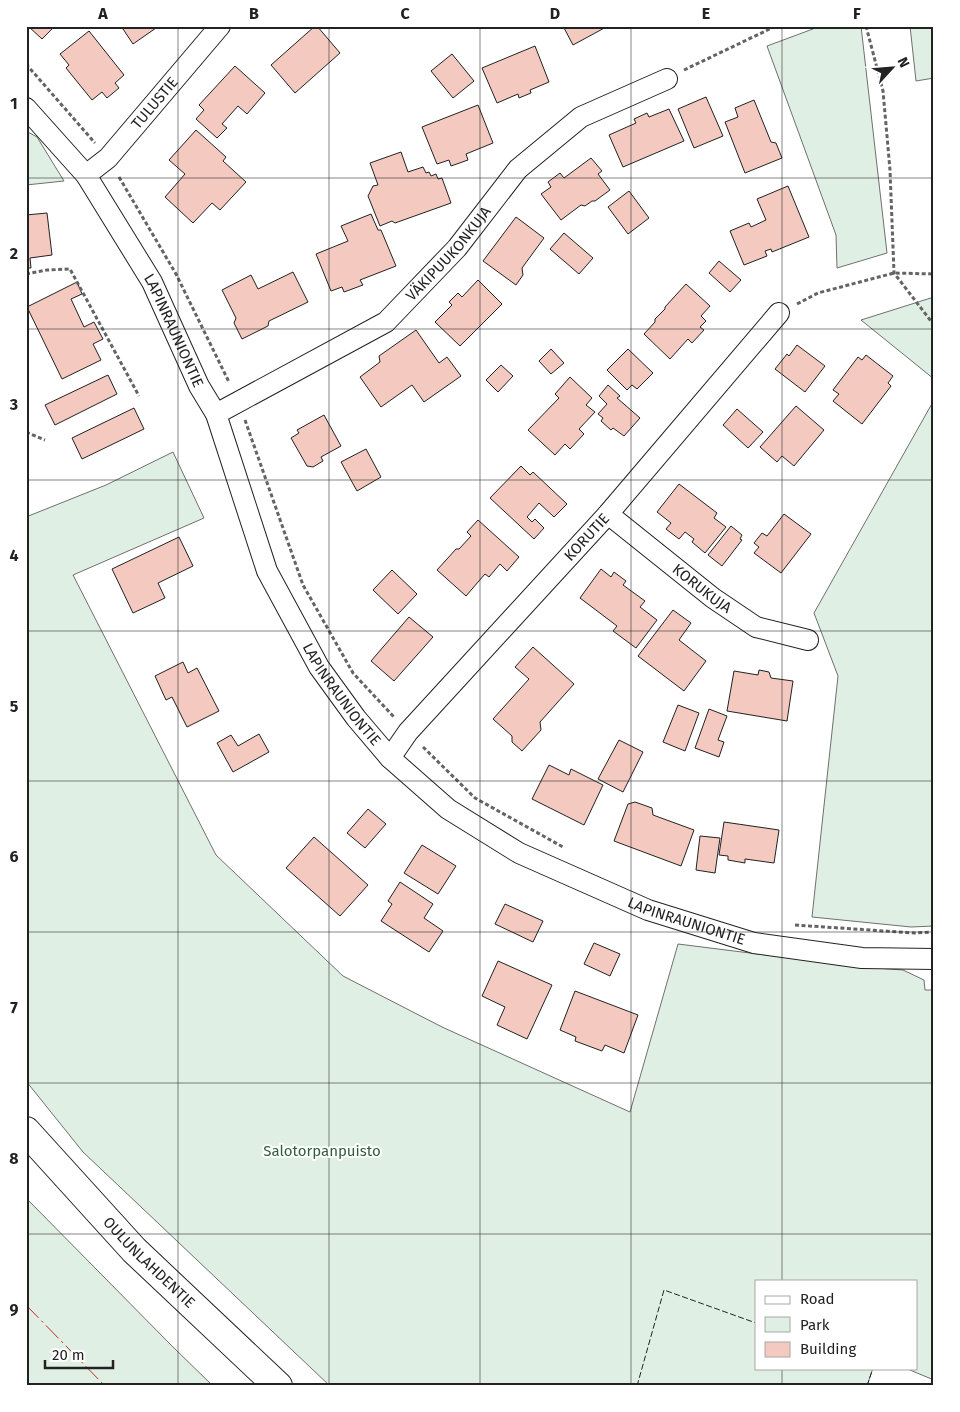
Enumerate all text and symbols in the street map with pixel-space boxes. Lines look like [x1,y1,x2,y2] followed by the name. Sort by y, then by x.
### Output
[97,4,108,23] text: A
[249,4,259,23] text: B
[400,4,410,23] text: C
[550,4,560,23] text: D
[702,4,710,23] text: E
[853,4,861,23] text: F
[868,42,918,92] north arrow
[894,55,913,70] text: N
[128,73,182,133] street label: TULUSTIE
[10,94,18,113] text: 1
[402,203,495,305] street label: VÄKIPUUKONKUJA
[10,244,18,263] text: 2
[140,271,207,390] street label: LAPINRAUNIONTIE
[9,395,18,414] text: 3
[560,510,613,565] street label: KORUTIE
[9,546,19,565] text: 4
[669,560,735,617] street label: KORUKUJA
[299,640,385,749] street label: LAPINRAUNIONTIE
[10,697,19,716] text: 5
[9,847,19,866] text: 6
[625,893,747,949] street label: LAPINRAUNIONTIE
[10,998,18,1017] text: 7
[263,1142,381,1160] park label: Salotorpanpuisto
[9,1149,19,1168] text: 8
[99,1213,199,1312] street label: OULUNLAHDENTIE
[755,1280,918,1370] legend
[800,1290,835,1308] text: Road
[10,1300,19,1319] text: 9
[800,1316,830,1334] text: Park
[45,1337,112,1369] scale bar
[800,1340,856,1358] text: Building
[52,1346,85,1364] text: 20 m

